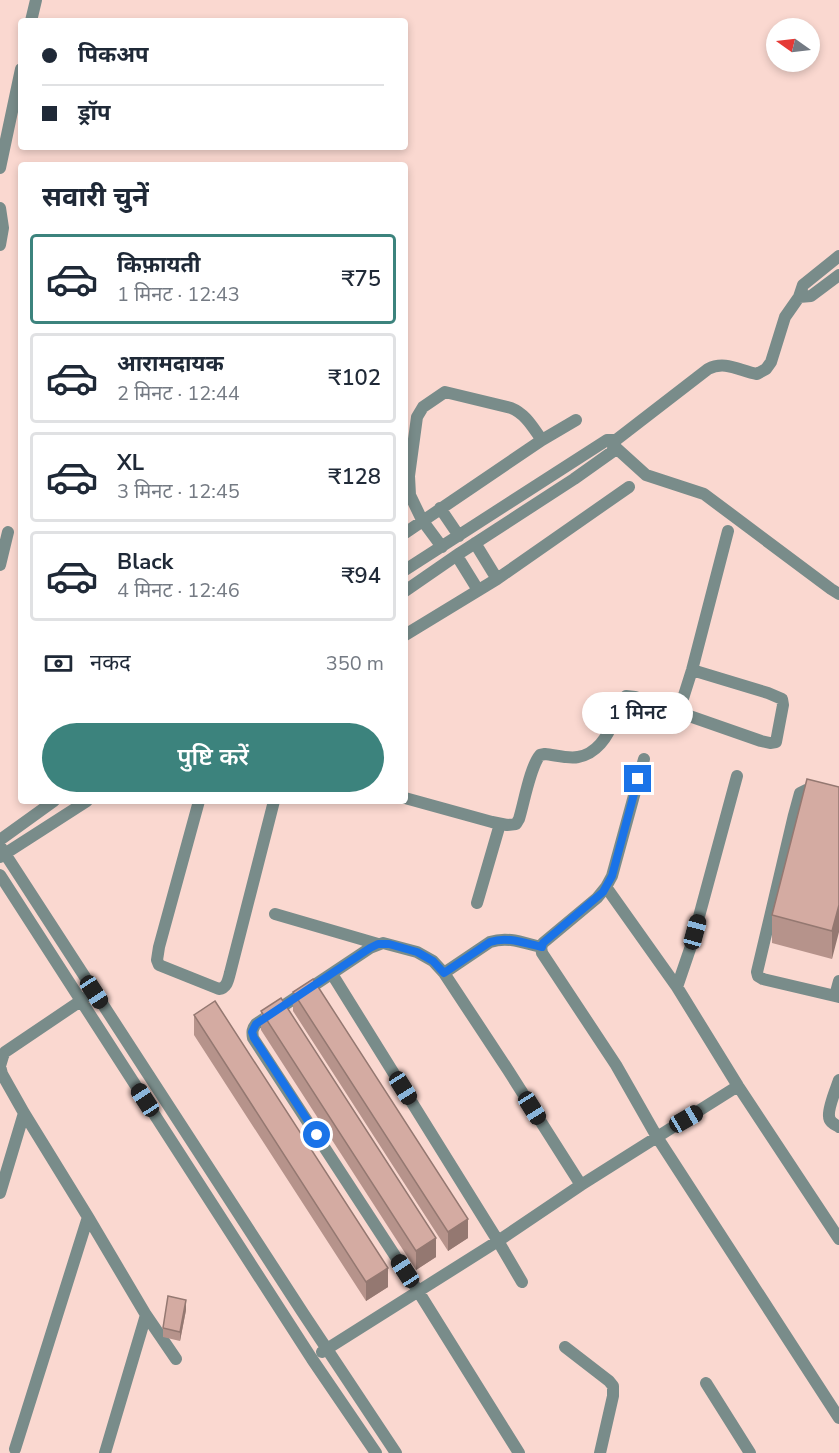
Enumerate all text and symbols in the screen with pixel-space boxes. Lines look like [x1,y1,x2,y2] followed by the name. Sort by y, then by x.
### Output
[766,18,820,72] north arrow
[766,18,820,72] map controls
[78,40,149,70] text: पिकअप
[78,98,111,128] text: ड्रॉप
[42,179,149,216] text: सवारी चुनें
[117,250,201,280] text: किफ़ायती
[45,252,99,306] icon: car
[341,264,381,294] text: ₹75
[117,281,240,308] text: 1 मिनट · 12:43
[117,349,224,379] text: आरामदायक
[45,351,99,405] icon: car
[328,363,381,393] text: ₹102
[117,380,240,407] text: 2 मिनट · 12:44
[117,448,144,478] text: XL
[45,450,99,504] icon: car
[328,462,381,492] text: ₹128
[117,478,240,505] text: 3 मिनट · 12:45
[117,547,173,577] text: Black
[45,549,99,603] icon: car
[341,561,381,591] text: ₹94
[117,577,240,604] text: 4 मिनट · 12:46
[42,647,75,680] icon: cash
[90,648,131,678] text: नकद
[326,650,384,677] text: 350 m
[582,692,694,734] callout: 1 मिनट
[609,699,666,726] text: 1 मिनट
[42,723,384,792] button: पुष्टि करें
[624,765,651,792] route end
[682,912,708,952] car
[77,972,111,1012] car
[386,1068,420,1108] car
[128,1080,162,1120] car
[515,1088,549,1128] car
[666,1102,706,1136] car
[303,1121,330,1148] route start
[388,1251,422,1291] car

